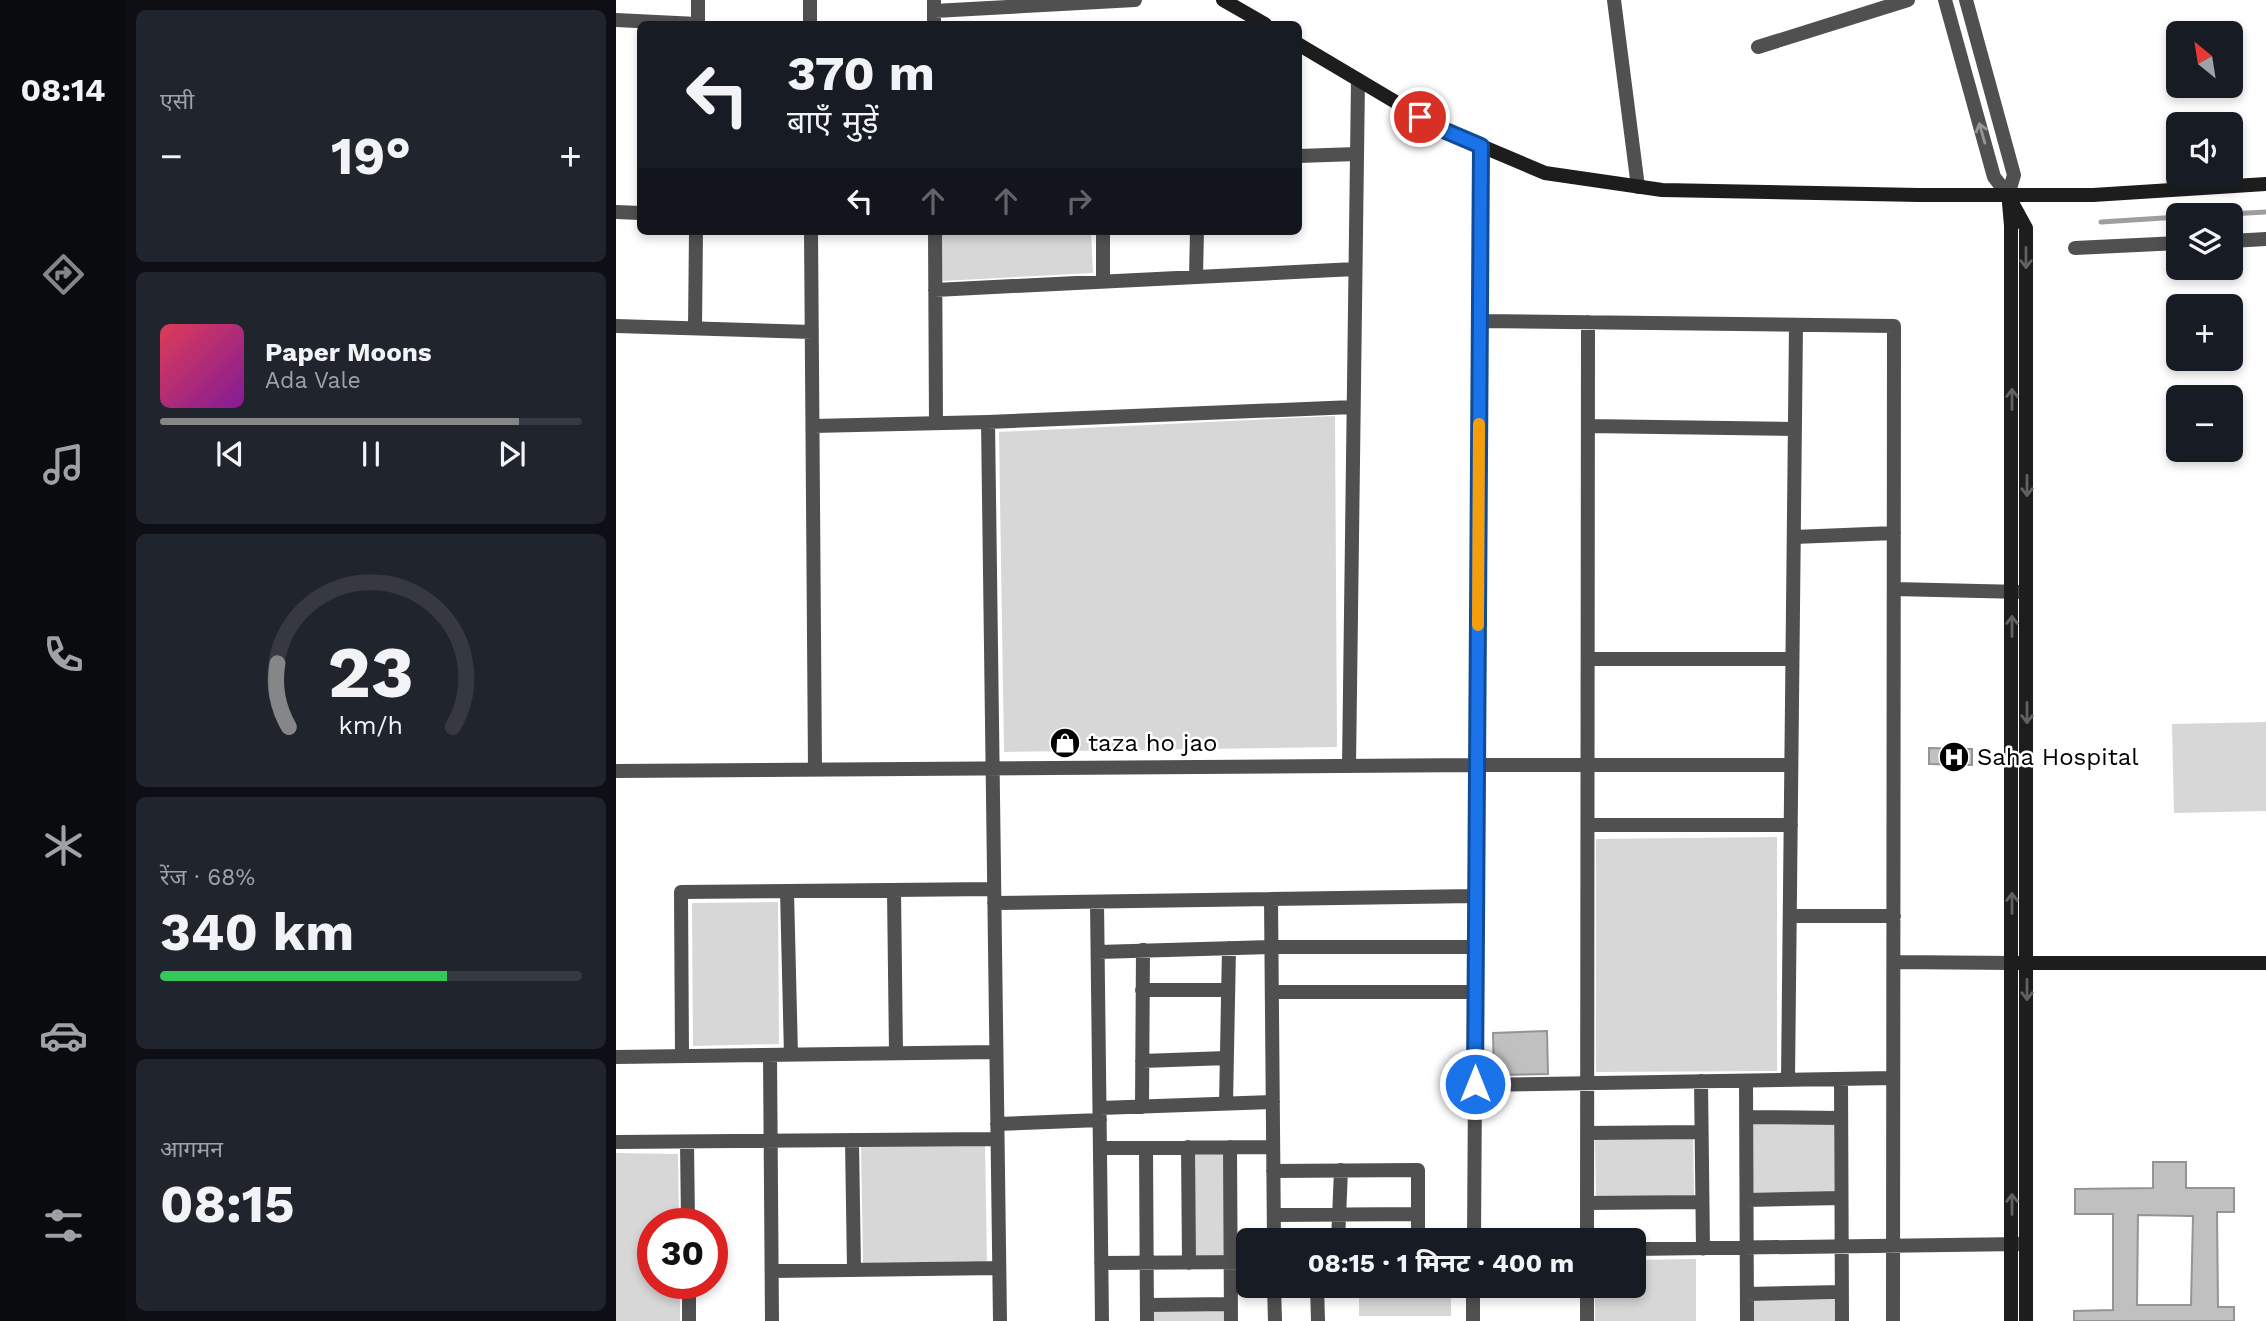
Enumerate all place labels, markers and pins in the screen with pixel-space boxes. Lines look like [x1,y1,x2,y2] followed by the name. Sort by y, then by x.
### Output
[1390,87,1450,147] pin
[1048,726,1082,760] shop icon: taza ho jao
[1088,729,1217,757] place label: taza ho jao
[1937,740,1971,774] hospital icon: Saha Hospital
[1977,743,2139,771] place label: Saha Hospital

